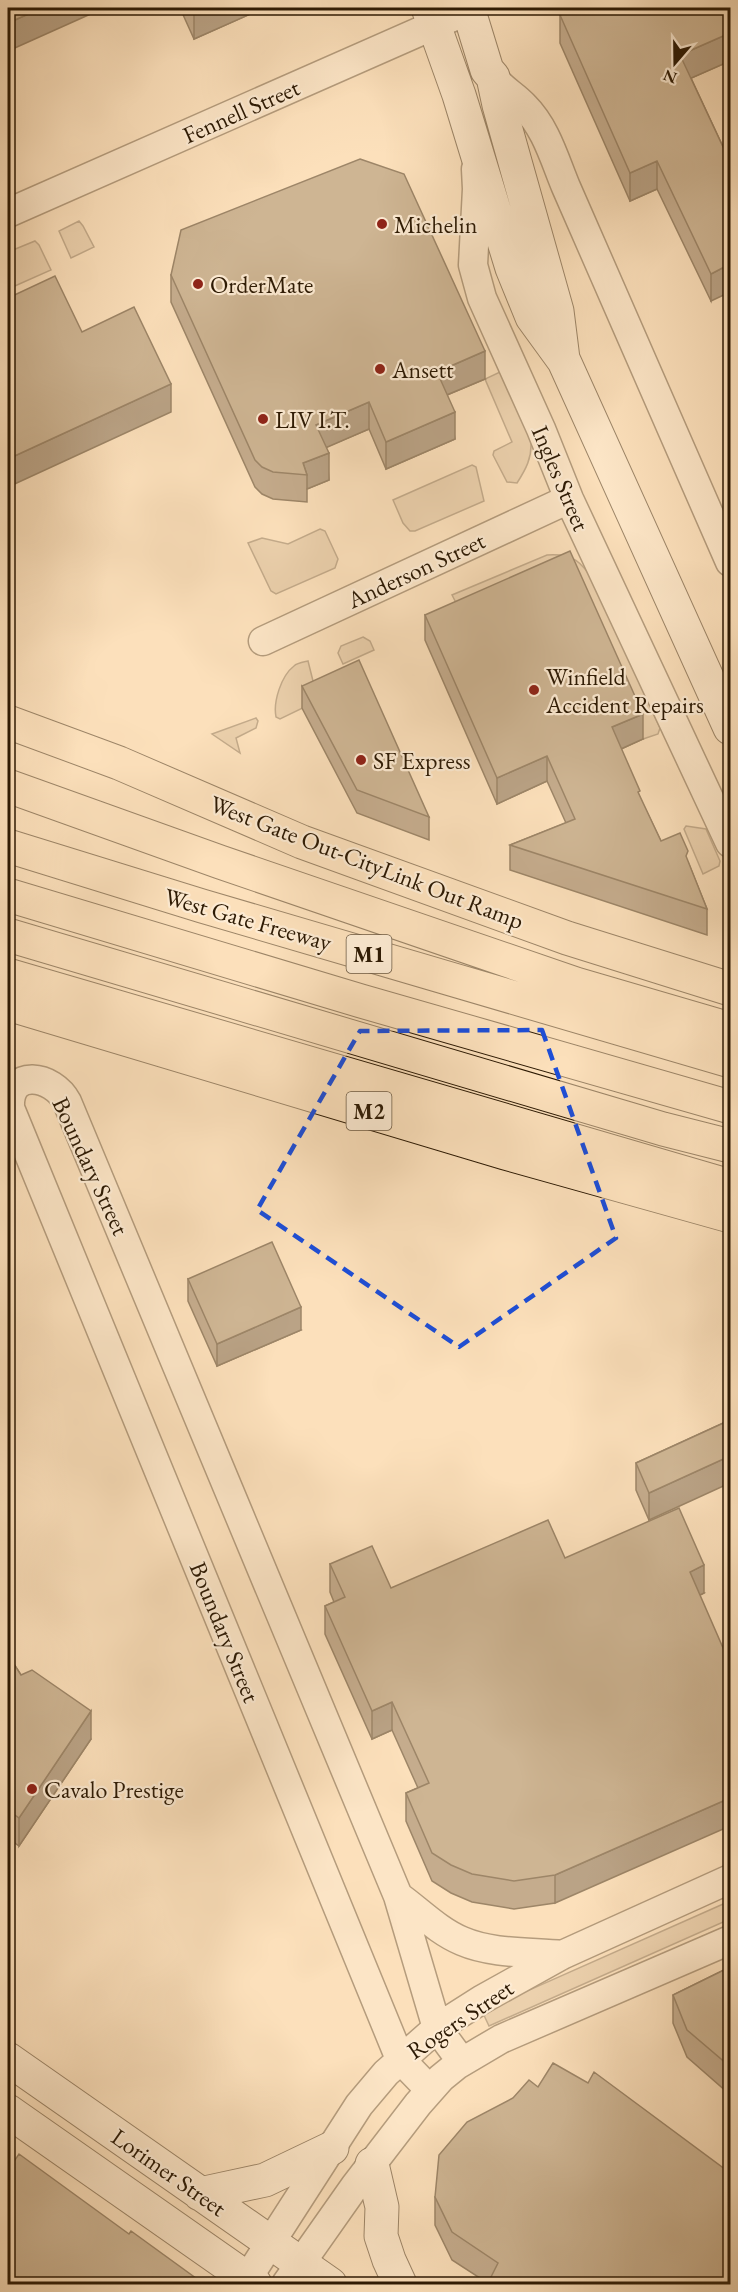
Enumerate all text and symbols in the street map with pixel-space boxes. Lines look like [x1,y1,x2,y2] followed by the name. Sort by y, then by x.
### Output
[645,33,705,93] north arrow
[660,65,680,89] text: N
[178,71,305,151] street label: Fennell Street
[394,209,478,240] place label: Michelin
[375,217,389,231] marker: Michelin
[210,269,313,300] place label: OrderMate
[191,277,205,291] marker: OrderMate
[391,354,454,385] place label: Ansett
[373,362,387,376] marker: Ansett
[275,404,350,435] place label: LIV I.T.
[256,412,270,426] marker: LIV I.T.
[525,421,597,536] street label: Ingles Street
[341,524,490,616] street label: Anderson Street
[545,661,704,720] place label: Winfield Accident Repairs
[527,683,541,697] marker: Winfield Accident Repairs
[373,745,470,776] place label: SF Express
[354,753,368,767] marker: SF Express
[206,788,528,936] street label: West Gate Out-CityLink Out Ramp
[161,880,336,958] street label: West Gate Freeway
[346,935,392,973] road number: M1
[45,1092,137,1241] street label: Boundary Street
[346,1092,392,1130] road number: M2
[183,1557,267,1707] street label: Boundary Street
[44,1774,184,1805] place label: Cavalo Prestige
[25,1782,39,1796] marker: Cavalo Prestige
[401,1972,520,2066] street label: Rogers Street
[105,2121,233,2223] street label: Lorimer Street

